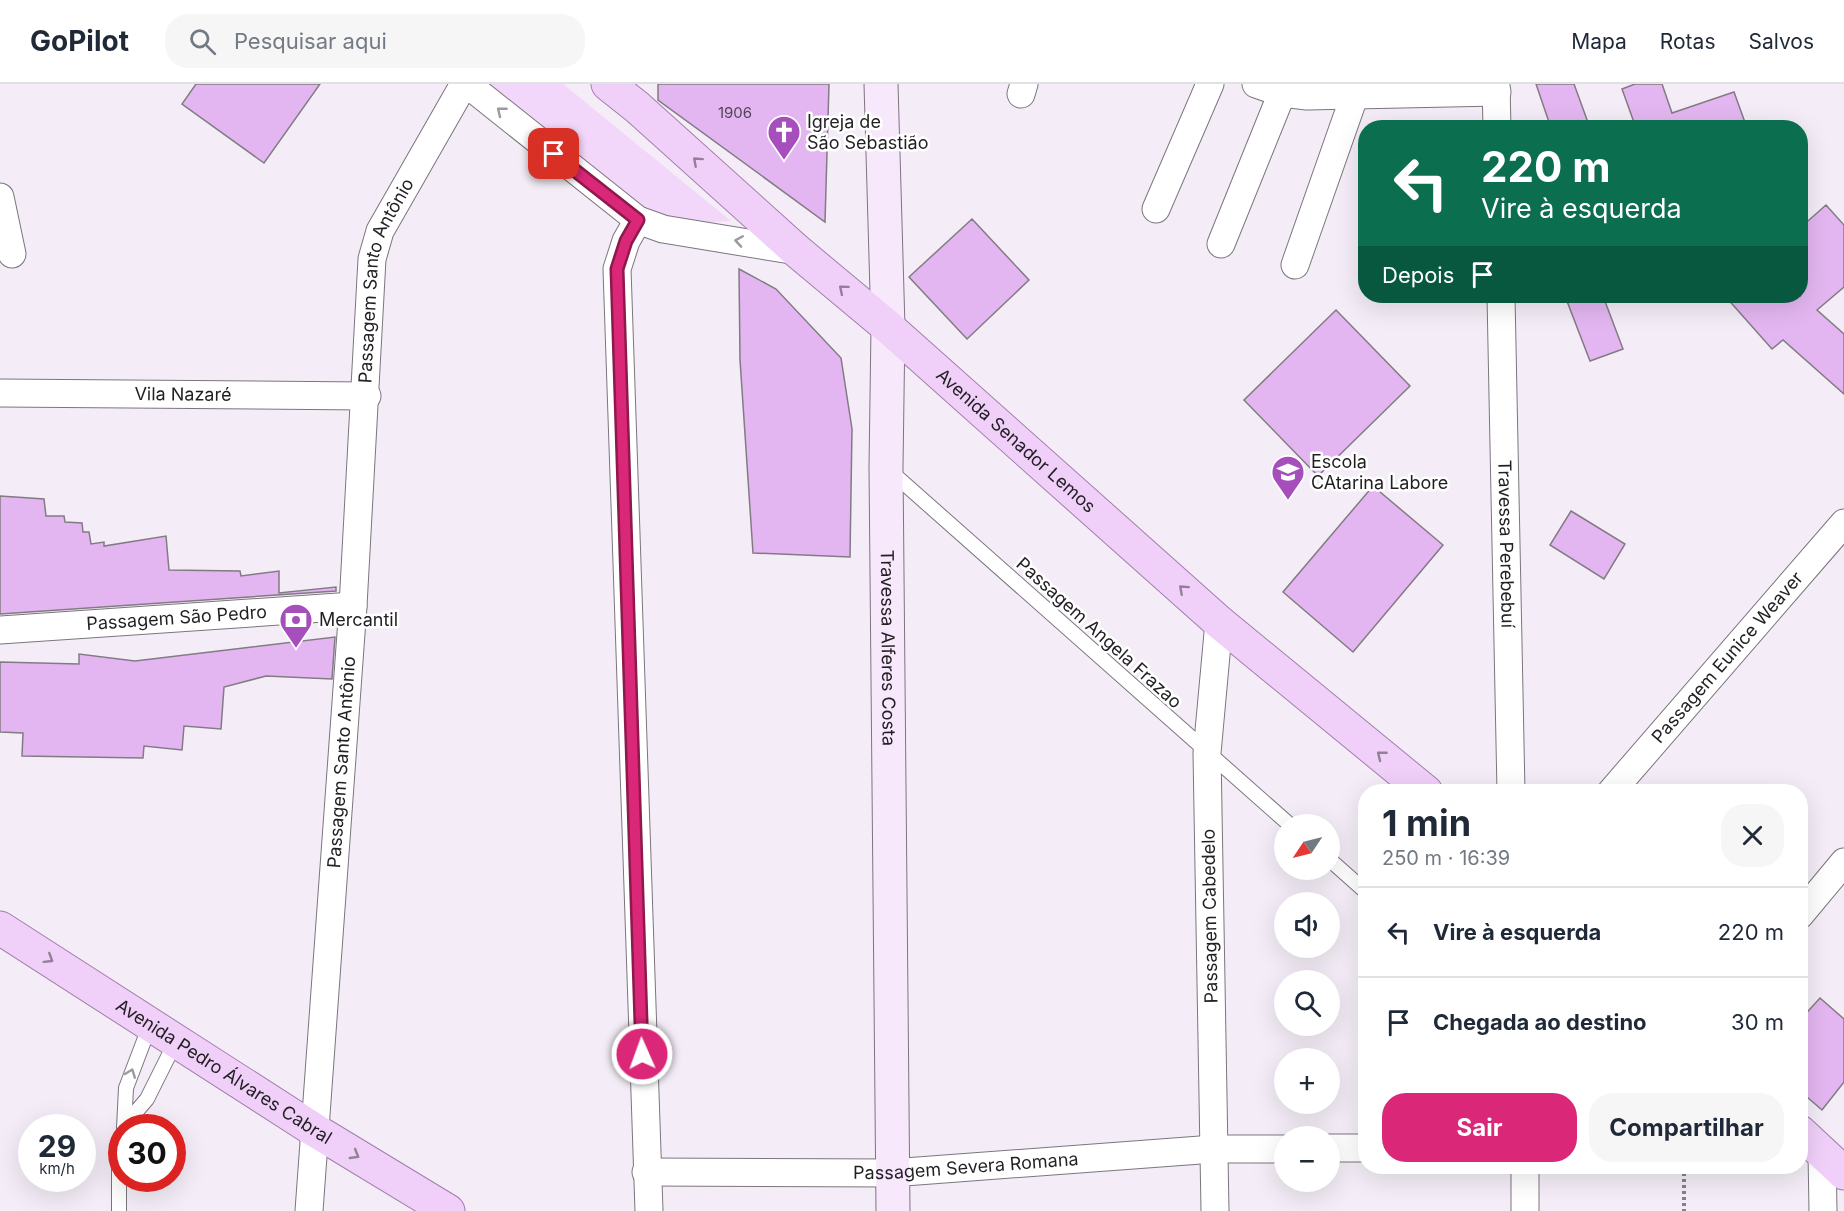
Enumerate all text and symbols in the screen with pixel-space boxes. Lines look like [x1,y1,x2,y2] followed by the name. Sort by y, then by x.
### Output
[165,14,585,68] search box
[30,24,129,58] text: GoPilot
[186,25,219,58] icon: search
[234,28,387,54] text: Pesquisar aqui
[1571,29,1627,54] text: Mapa
[1660,29,1715,54] text: Rotas
[1748,29,1814,54] text: Salvos
[718,103,752,122] house number: 1906
[497,107,508,118] one-way arrow
[807,111,929,153] place label: Igreja de São Sebastião
[766,114,802,161] church icon: Igreja de São Sebastião
[528,128,579,179] pin
[537,137,570,170] icon: arrive
[1481,141,1611,192] text: 220 m
[1382,144,1460,222] icon: left
[693,157,703,168] one-way arrow
[354,174,418,384] street label: Passagem Santo Antônio
[1481,192,1682,225] text: Vire à esquerda
[734,236,743,248] one-way arrow
[1466,258,1499,291] icon: arrive
[1382,262,1454,288] text: Depois
[839,286,850,297] one-way arrow
[932,364,1100,517] street label: Avenida Senador Lemos
[134,383,232,405] street label: Vila Nazaré
[1311,451,1448,493] place label: Escola CAtarina Labore
[1270,454,1306,501] school or university icon: Escola CAtarina Labore
[1494,460,1519,629] street label: Travessa Perebebuí
[877,550,900,746] street label: Travessa Alferes Costa
[1012,553,1186,712] street label: Passagem Angela Frazao
[1647,567,1807,747] street label: Passagem Eunice Weaver
[1179,585,1190,596] one-way arrow
[86,601,268,634] street label: Passagem São Pedro
[278,602,314,649] bank icon: Mercantil
[319,609,398,630] place label: Mercantil
[323,655,359,869] street label: Passagem Santo Antônio
[1377,751,1388,762] one-way arrow
[1382,801,1471,845] text: 1 min
[1721,804,1784,867] button: close
[1274,814,1340,880] north arrow
[1274,814,1340,1192] map controls
[1197,829,1222,1003] street label: Passagem Cabedelo
[1382,846,1510,870] text: 250 m · 16:39
[1274,892,1340,958] button: sound
[1382,916,1415,949] icon: left
[1433,919,1601,945] text: Vire à esquerda
[1718,919,1784,945] text: 220 m
[43,952,54,963] one-way arrow
[1274,970,1340,1036] button: search
[112,994,336,1148] street label: Avenida Pedro Álvares Cabral
[1382,1006,1415,1039] icon: arrive
[1433,1009,1647,1035] text: Chegada ao destino
[1731,1009,1784,1035] text: 30 m
[610,1022,674,1086] position arrow
[1274,1048,1340,1114] button: +
[124,1069,136,1080] one-way arrow
[1382,1093,1577,1162] button: Sair
[1589,1093,1784,1162] button: Compartilhar
[108,1114,186,1192] speed limit sign: 30
[1274,1126,1340,1192] button: −
[38,1128,76,1164] text: 29
[349,1148,359,1159] one-way arrow
[853,1148,1079,1183] street label: Passagem Severa Romana
[39,1159,75,1178] text: km/h

